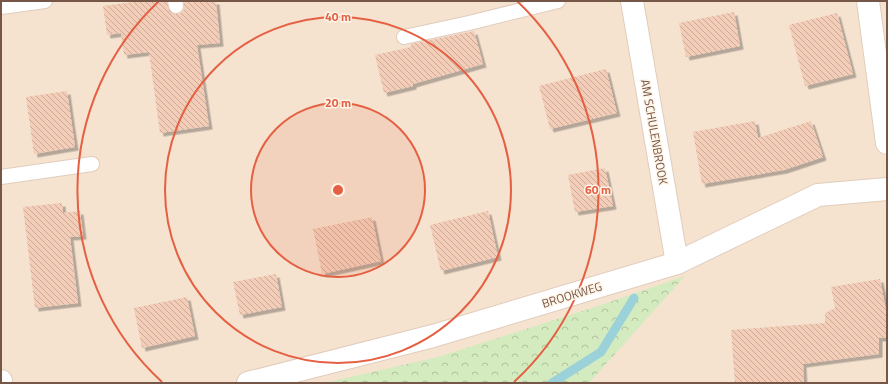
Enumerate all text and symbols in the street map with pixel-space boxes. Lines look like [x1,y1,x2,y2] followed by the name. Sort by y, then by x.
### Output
[325,7,351,26] text: 40 m
[636,78,673,186] street label: AM SCHULENBROOK
[325,93,351,112] text: 20 m
[585,180,611,199] text: 60 m
[331,183,345,197] centre of rings
[539,276,604,313] street label: BROOKWEG

